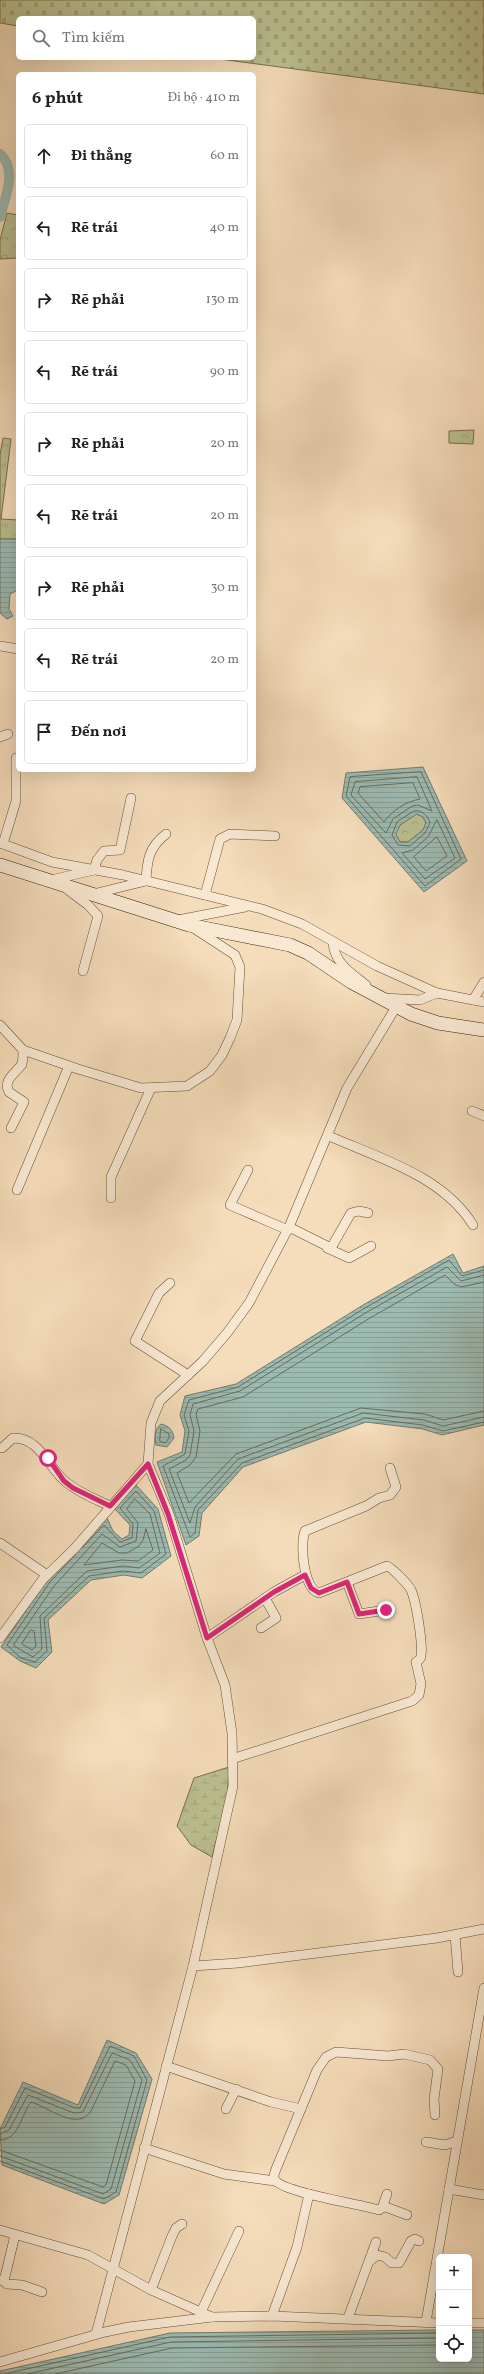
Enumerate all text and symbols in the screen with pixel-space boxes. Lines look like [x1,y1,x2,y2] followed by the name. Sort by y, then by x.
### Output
[16,16,256,60] search box
[30,27,52,49] icon: search
[62,28,125,49] text: Tìm kiếm
[32,87,83,110] text: 6 phút
[167,89,240,107] text: Đi bộ · 410 m
[33,145,55,167] icon: ahead
[71,146,132,167] text: Đi thẳng
[211,147,239,165] text: 60 m
[33,217,55,239] icon: left
[71,218,118,239] text: Rẽ trái
[210,219,239,237] text: 40 m
[33,289,55,311] icon: right
[71,290,125,311] text: Rẽ phải
[206,291,239,309] text: 130 m
[33,361,55,383] icon: left
[71,362,118,383] text: Rẽ trái
[210,363,239,381] text: 90 m
[33,433,55,455] icon: right
[71,434,125,455] text: Rẽ phải
[210,435,239,453] text: 20 m
[33,505,55,527] icon: left
[71,506,118,527] text: Rẽ trái
[210,507,239,525] text: 20 m
[33,577,55,599] icon: right
[71,578,125,599] text: Rẽ phải
[211,579,239,597] text: 30 m
[33,649,55,671] icon: left
[71,650,118,671] text: Rẽ trái
[210,651,239,669] text: 20 m
[33,721,55,743] icon: arrive
[71,722,127,743] text: Đến nơi
[39,1449,57,1467] route start
[377,1601,395,1619] route end
[436,2254,472,2362] map controls
[436,2254,472,2290] button: +
[436,2290,472,2326] button: −
[436,2326,472,2362] button: locate

